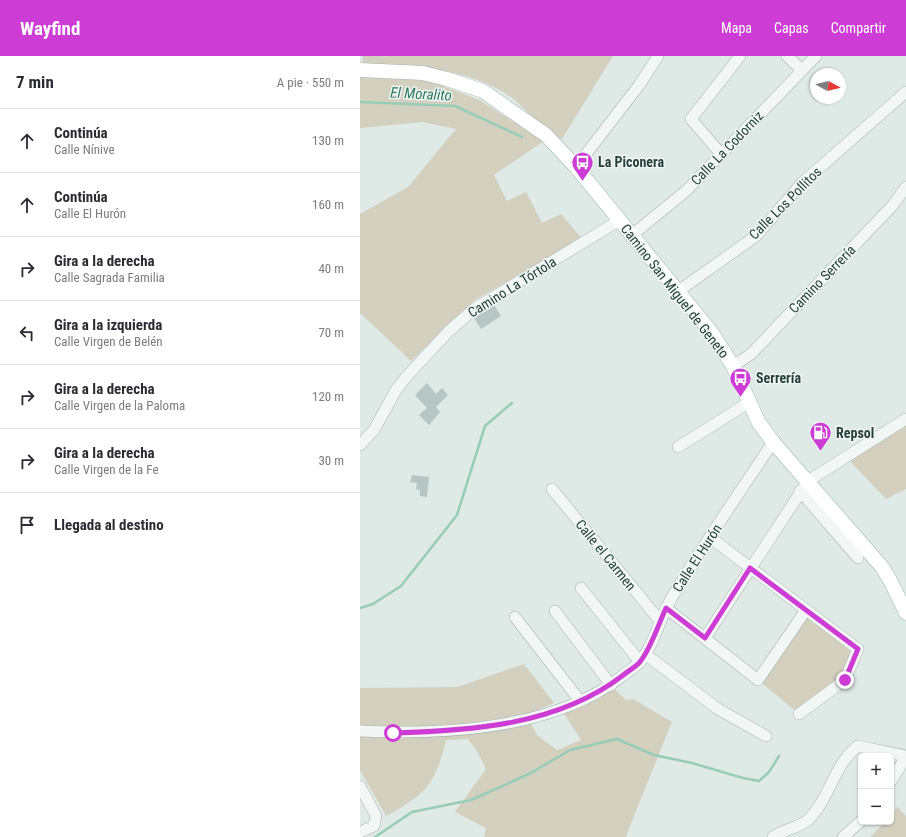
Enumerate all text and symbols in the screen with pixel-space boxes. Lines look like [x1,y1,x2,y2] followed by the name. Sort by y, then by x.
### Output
[20,17,80,40] text: Wayfind
[721,20,752,36] text: Mapa
[774,20,809,36] text: Capas
[831,20,886,36] text: Compartir
[810,68,846,104] north arrow
[16,72,54,92] text: 7 min
[277,75,344,90] text: A pie · 550 m
[390,83,452,105] water label: El Moralito
[688,108,766,188] street label: Calle La Codorniz
[54,124,108,142] text: Continúa
[16,130,38,152] icon: ahead
[312,133,344,148] text: 130 m
[54,142,115,157] text: Calle Nínive
[570,149,596,182] bus stop icon: La Piconera
[598,154,664,170] place label: La Piconera
[745,163,825,243] street label: Calle Los Pollitos
[54,188,108,206] text: Continúa
[16,194,38,216] icon: ahead
[312,197,344,212] text: 160 m
[54,206,126,221] text: Calle El Hurón
[618,221,732,361] street label: Camino San Miguel de Geneto
[786,242,858,316] street label: Camino Serrería
[54,252,155,270] text: Gira a la derecha
[465,253,559,321] street label: Camino La Tórtola
[16,258,38,280] icon: right
[318,261,344,276] text: 40 m
[54,270,165,285] text: Calle Sagrada Familia
[54,316,162,334] text: Gira a la izquierda
[16,322,38,344] icon: left
[318,325,344,340] text: 70 m
[54,334,163,349] text: Calle Virgen de Belén
[728,365,754,398] bus stop icon: Serrería
[756,370,801,386] place label: Serrería
[54,380,155,398] text: Gira a la derecha
[16,386,38,408] icon: right
[312,389,344,404] text: 120 m
[54,398,185,413] text: Calle Virgen de la Paloma
[807,420,833,453] fuel station icon: Repsol
[836,425,874,441] place label: Repsol
[54,444,155,462] text: Gira a la derecha
[16,450,38,472] icon: right
[318,453,344,468] text: 30 m
[54,462,158,477] text: Calle Virgen de la Fe
[16,514,38,536] icon: arrive
[54,516,164,534] text: Llegada al destino
[573,516,639,594] street label: Calle el Carmen
[669,521,725,595] street label: Calle El Hurón
[836,671,854,689] route end
[384,724,402,742] route start
[858,753,894,825] map controls
[858,753,894,789] button: +
[858,789,894,825] button: −

